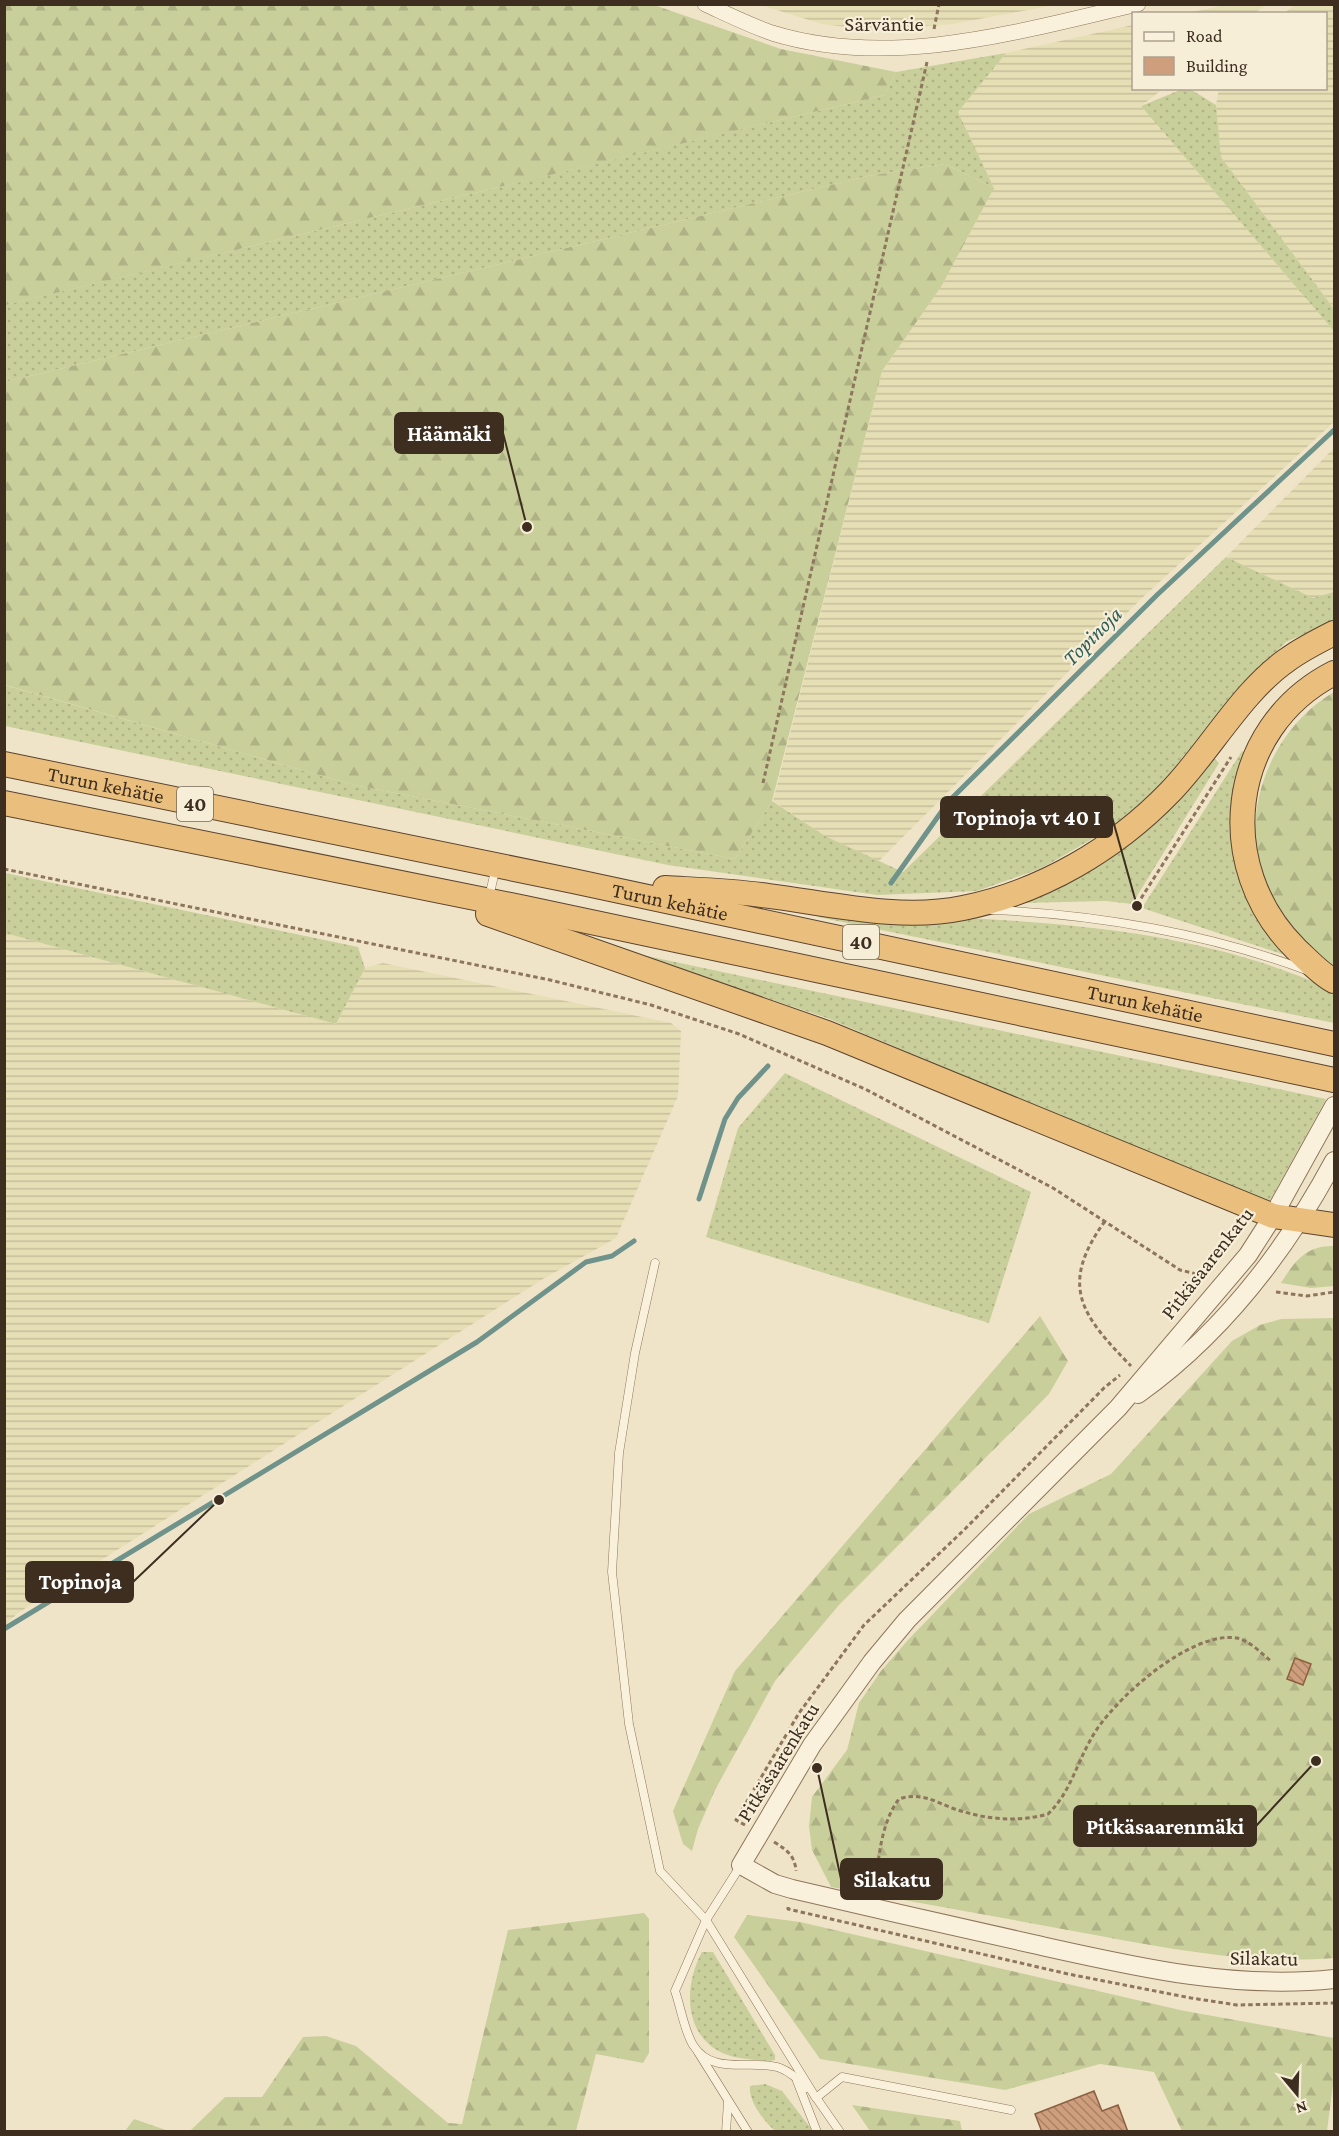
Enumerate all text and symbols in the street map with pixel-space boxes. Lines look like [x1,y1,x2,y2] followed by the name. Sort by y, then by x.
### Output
[844,12,924,36] street label: Särväntie
[1132,12,1327,90] legend
[1186,26,1223,46] text: Road
[1186,56,1248,76] text: Building
[395,413,503,453] callout: Häämäki
[407,421,492,446] text: Häämäki
[1057,601,1127,671] water label: Topinoja
[46,761,166,809] street label: Turun kehätie
[177,787,213,821] road number: 40
[941,797,1112,837] callout: Topinoja vt 40 I
[953,805,1101,830] text: Topinoja vt 40 I
[610,878,730,926] street label: Turun kehätie
[843,925,879,959] road number: 40
[1085,979,1205,1028] street label: Turun kehätie
[1156,1202,1258,1324] street label: Pitkäsaarenkatu
[26,1562,133,1602] callout: Topinoja
[38,1569,122,1594] text: Topinoja
[732,1698,824,1826] street label: Pitkäsaarenkatu
[1074,1806,1256,1846] callout: Pitkäsaarenmäki
[1086,1814,1245,1839] text: Pitkäsaarenmäki
[841,1859,942,1899] callout: Silakatu
[853,1867,931,1892] text: Silakatu
[1230,1945,1298,1971] street label: Silakatu
[1267,2064,1327,2124] north arrow
[1294,2098,1310,2118] text: N

